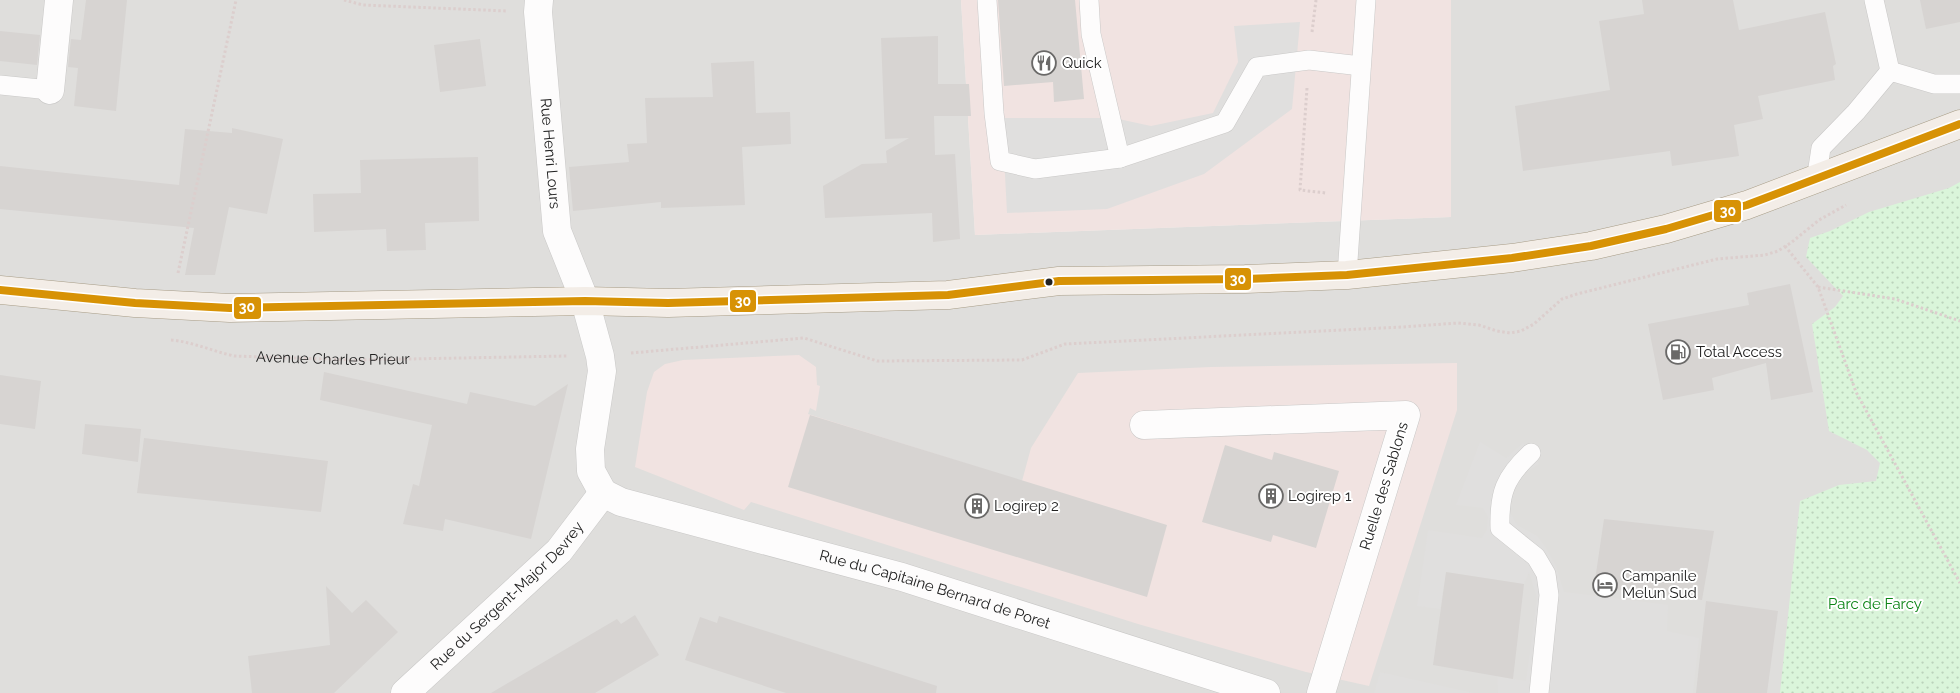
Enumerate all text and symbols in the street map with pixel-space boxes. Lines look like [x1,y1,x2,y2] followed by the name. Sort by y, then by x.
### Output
[1031,50,1057,76] restaurant icon: Quick
[1062,54,1102,72] place label: Quick
[537,97,564,210] street label: Rue Henri Lours
[1713,199,1742,223] line badge: 30
[1720,203,1736,219] text: 30
[1224,267,1252,291] line badge: 30
[1230,271,1246,287] text: 30
[1044,277,1054,287] unlabelled marker
[729,289,757,313] line badge: 30
[735,293,751,309] text: 30
[233,296,262,320] line badge: 30
[239,299,255,315] text: 30
[1665,339,1691,365] fuel station icon: Total Access
[1696,343,1782,361] place label: Total Access
[256,348,411,369] street label: Avenue Charles Prieur
[1356,420,1412,552] street label: Ruelle des Sablons
[1258,483,1284,509] building icon: Logirep 1
[1288,487,1352,505] place label: Logirep 1
[964,493,990,519] building icon: Logirep 2
[994,497,1059,515] place label: Logirep 2
[427,518,587,674] street label: Rue du Sergent-Major Devrey
[817,546,1053,633] street label: Rue du Capitaine Bernard de Poret
[1622,567,1697,602] place label: Campanile Melun Sud
[1592,572,1618,598] hotel icon: Campanile Melun Sud
[1828,595,1922,613] park label: Parc de Farcy

